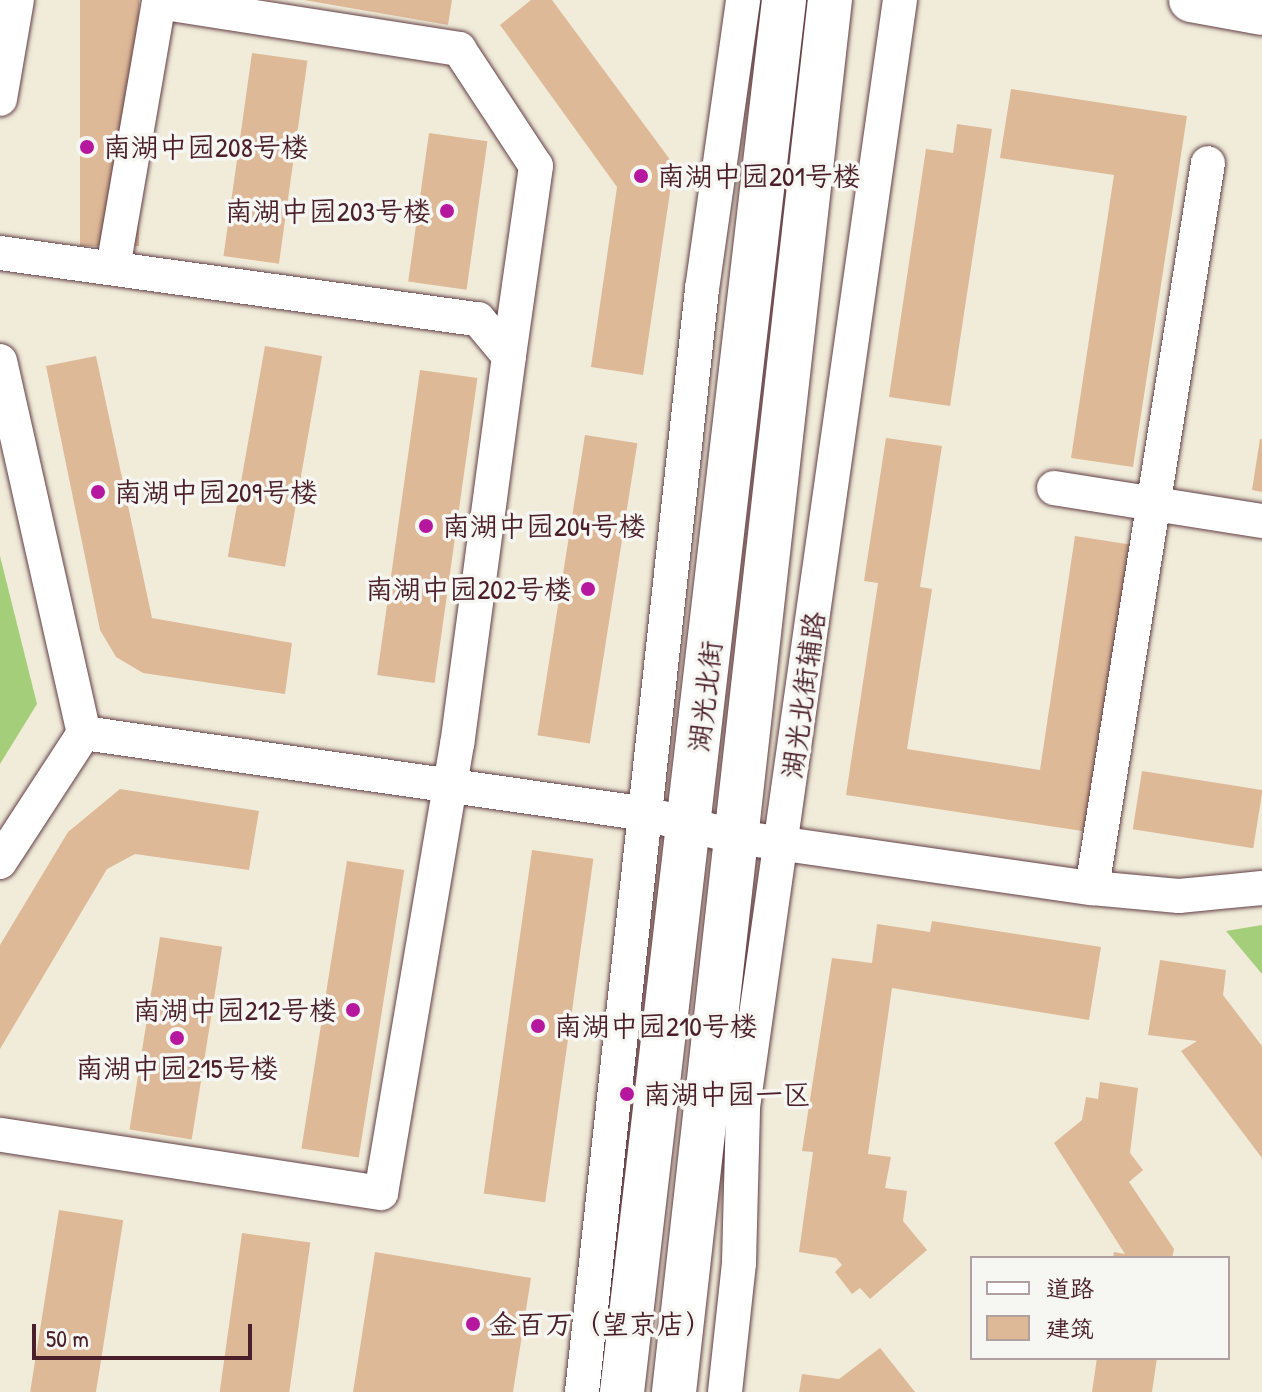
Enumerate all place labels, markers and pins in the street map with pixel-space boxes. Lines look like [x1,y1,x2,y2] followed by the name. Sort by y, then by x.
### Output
[103,130,309,164] place label: 南湖中园208号楼
[78,138,96,156] marker: 南湖中园208号楼
[657,159,861,193] place label: 南湖中园201号楼
[632,167,650,185] marker: 南湖中园201号楼
[225,194,431,228] place label: 南湖中园203号楼
[438,202,456,220] marker: 南湖中园203号楼
[114,475,318,509] place label: 南湖中园209号楼
[89,483,107,501] marker: 南湖中园209号楼
[442,509,646,543] place label: 南湖中园204号楼
[417,517,435,535] marker: 南湖中园204号楼
[365,572,572,606] place label: 南湖中园202号楼
[579,580,597,598] marker: 南湖中园202号楼
[133,993,337,1027] place label: 南湖中园212号楼
[344,1001,362,1019] marker: 南湖中园212号楼
[554,1009,758,1043] place label: 南湖中园210号楼
[529,1017,547,1035] marker: 南湖中园210号楼
[168,1029,186,1047] marker: 南湖中园215号楼
[75,1051,279,1085] place label: 南湖中园215号楼
[643,1077,811,1111] place label: 南湖中园一区
[618,1085,636,1103] marker: 南湖中园一区
[489,1307,713,1341] place label: 金百万（望京店）
[464,1315,482,1333] marker: 金百万（望京店）

